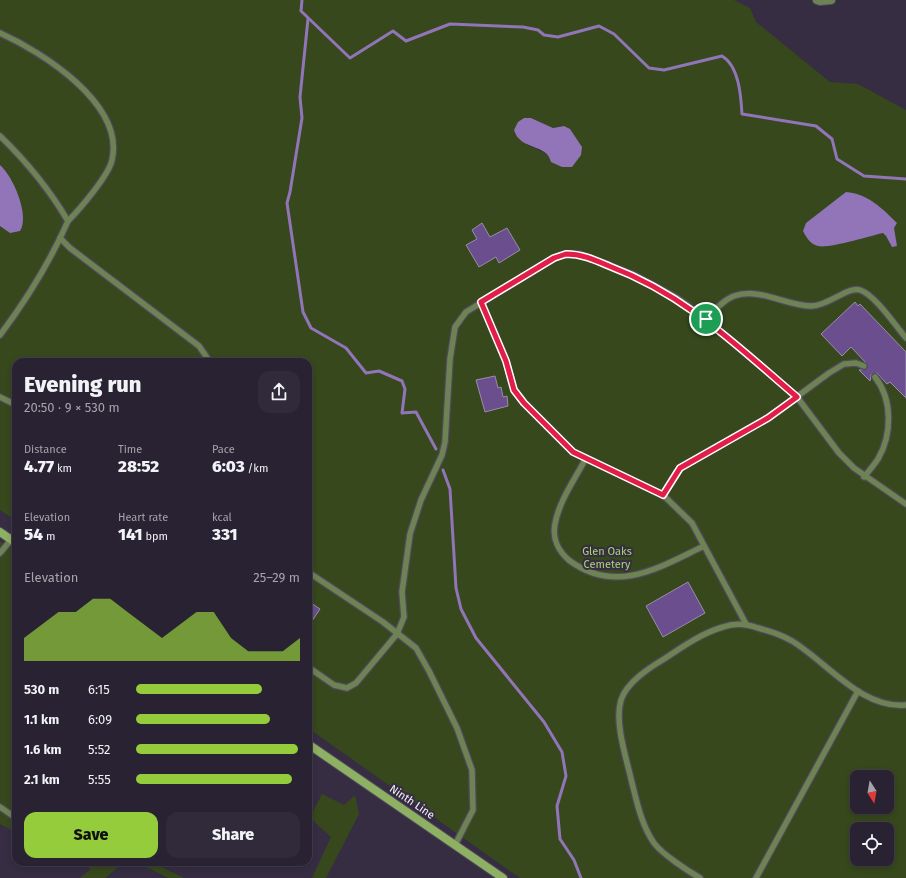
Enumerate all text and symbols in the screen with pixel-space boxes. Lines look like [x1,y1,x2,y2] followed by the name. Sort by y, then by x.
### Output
[689,302,723,336] pin
[695,308,717,330] icon: arrive
[24,371,141,398] text: Evening run
[258,371,300,413] button: share
[24,400,120,415] text: 20:50 · 9 × 530 m
[24,443,67,456] text: Distance
[118,443,142,456] text: Time
[212,443,235,456] text: Pace
[24,456,54,477] text: 4.77
[118,456,159,477] text: 28:52
[212,456,245,477] text: 6:03
[54,462,72,475] text: km
[245,462,268,475] text: /km
[24,511,70,524] text: Elevation
[118,511,168,524] text: Heart rate
[212,511,232,524] text: kcal
[24,524,43,545] text: 54
[118,524,143,545] text: 141
[212,524,238,545] text: 331
[43,530,55,543] text: m
[143,530,168,543] text: bpm
[582,545,632,571] park label: Glen Oaks Cemetery
[24,570,78,585] text: Elevation
[253,570,300,585] text: 25–29 m
[24,682,59,697] text: 530 m
[88,682,110,697] text: 6:15
[24,712,59,727] text: 1.1 km
[88,712,112,727] text: 6:09
[24,742,62,757] text: 1.6 km
[88,742,110,757] text: 5:52
[850,770,894,814] north arrow
[850,770,894,866] map controls
[24,772,60,787] text: 2.1 km
[88,772,111,787] text: 5:55
[387,782,437,822] street label: Ninth Line
[24,812,158,858] button: Save
[166,812,300,858] button: Share
[850,822,894,866] button: locate

